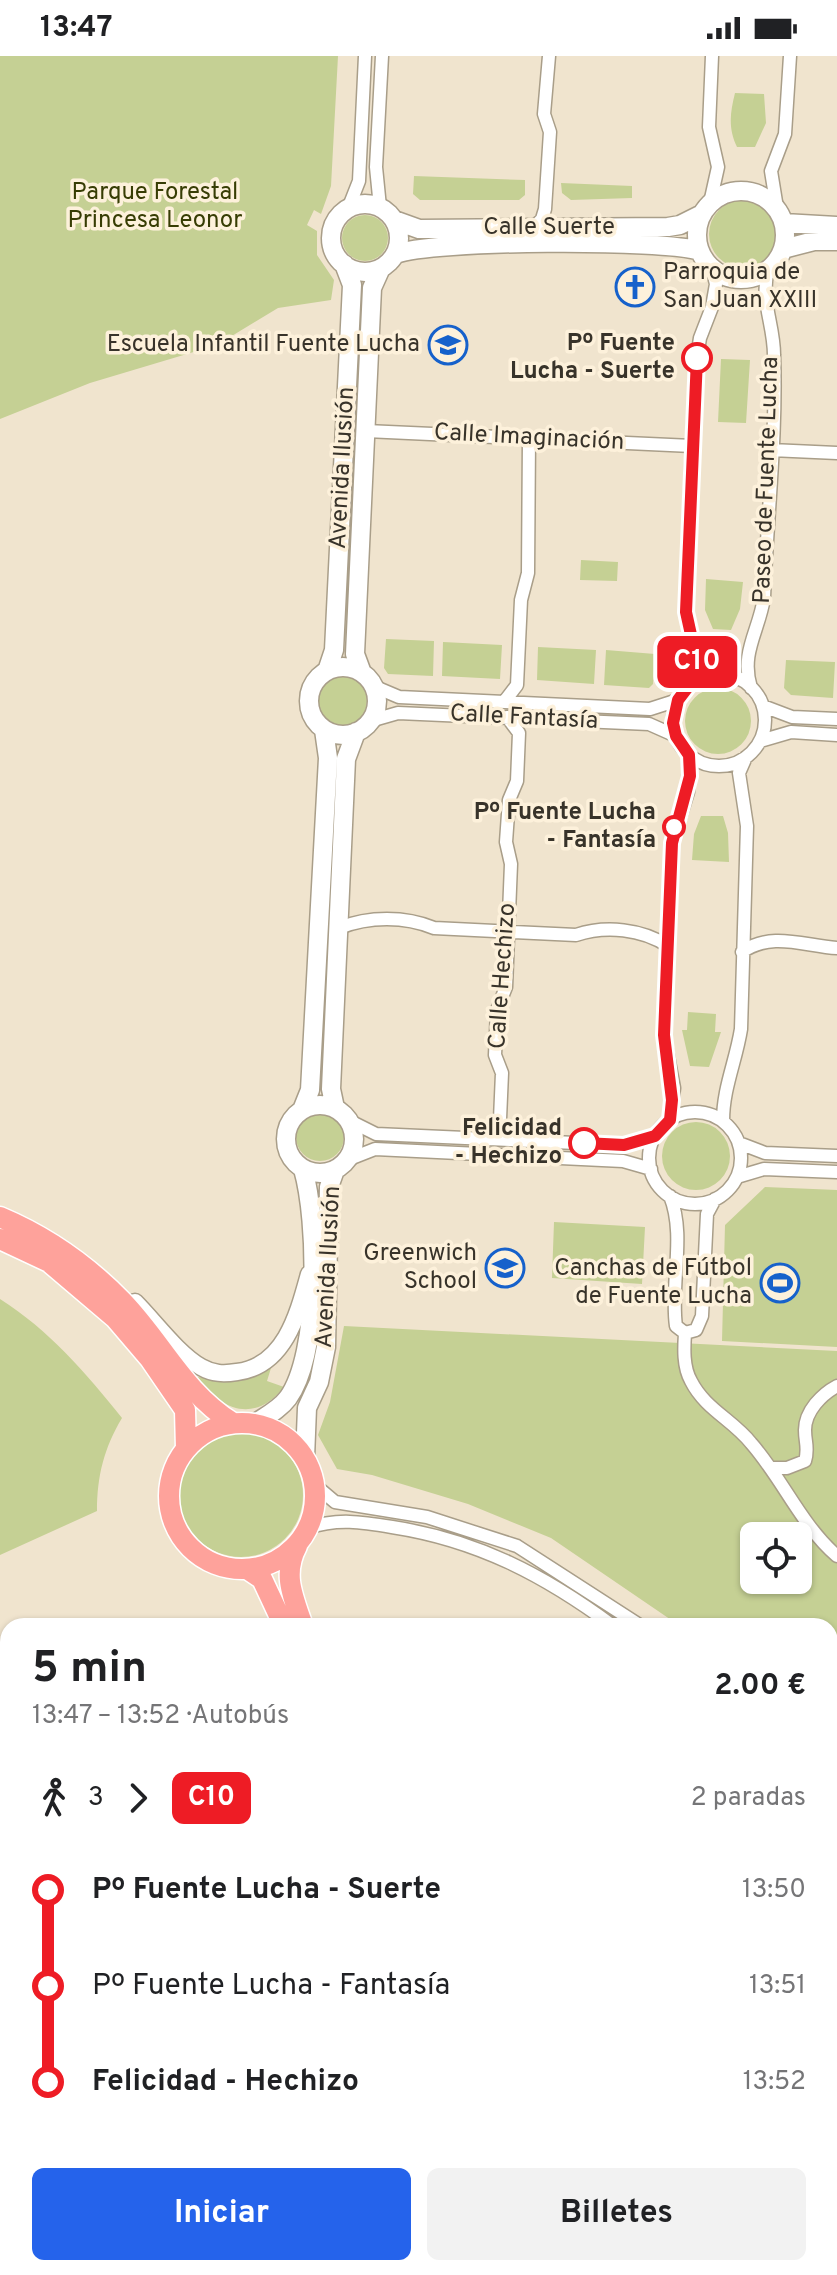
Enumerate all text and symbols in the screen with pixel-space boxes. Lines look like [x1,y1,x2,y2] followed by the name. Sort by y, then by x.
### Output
[40,10,113,47] text: 13:47
[68,178,242,236] park label: Parque Forestal Princesa Leonor
[483,213,615,243] street label: Calle Suerte
[663,258,817,316] place label: Parroquia de San Juan XXIII
[614,266,656,308] church icon: Parroquia de San Juan XXIII
[427,324,469,366] school or university icon: Escuela Infantil Fuente Lucha
[510,329,675,387] place label: Pº Fuente Lucha - Suerte
[107,330,420,360] place label: Escuela Infantil Fuente Lucha
[682,343,712,373] marker: Pº Fuente Lucha - Suerte
[748,356,786,604] street label: Paseo de Fuente Lucha
[324,386,362,550] street label: Avenida Ilusión
[433,418,625,458] street label: Calle Imaginación
[651,636,743,688] line badge: C10
[673,644,721,680] text: C10
[449,699,599,737] street label: Calle Fantasía
[474,798,656,856] place label: Pº Fuente Lucha - Fantasía
[663,816,685,838] marker: Pº Fuente Lucha - Fantasía
[483,902,523,1050] street label: Calle Hechizo
[455,1114,562,1172] place label: Felicidad - Hechizo
[569,1128,599,1158] marker: Felicidad - Hechizo
[310,1185,348,1349] street label: Avenida Ilusión
[363,1239,477,1297] place label: Greenwich School
[484,1247,526,1289] school or university icon: Greenwich School
[554,1254,752,1312] place label: Canchas de Fútbol de Fuente Lucha
[759,1262,801,1304] sports icon: Canchas de Fútbol de Fuente Lucha
[740,1522,812,1594] map controls
[740,1522,812,1594] button: locate
[32,1642,147,1698] text: 5 min
[714,1668,806,1705] text: 2.00 €
[32,1700,289,1733] text: 13:47 – 13:52 · Autobús
[32,1776,76,1820] icon: walk
[116,1776,160,1820] icon: forward
[188,1780,235,1816] text: C10
[88,1782,104,1815] text: 3
[691,1782,806,1815] text: 2 paradas
[92,1872,441,1909] text: Pº Fuente Lucha - Suerte
[742,1874,806,1907] text: 13:50
[92,1968,450,2005] text: Pº Fuente Lucha - Fantasía
[749,1970,806,2003] text: 13:51
[92,2064,359,2101] text: Felicidad - Hechizo
[743,2066,806,2099] text: 13:52
[32,2168,411,2260] button: Iniciar
[427,2168,806,2260] button: Billetes

